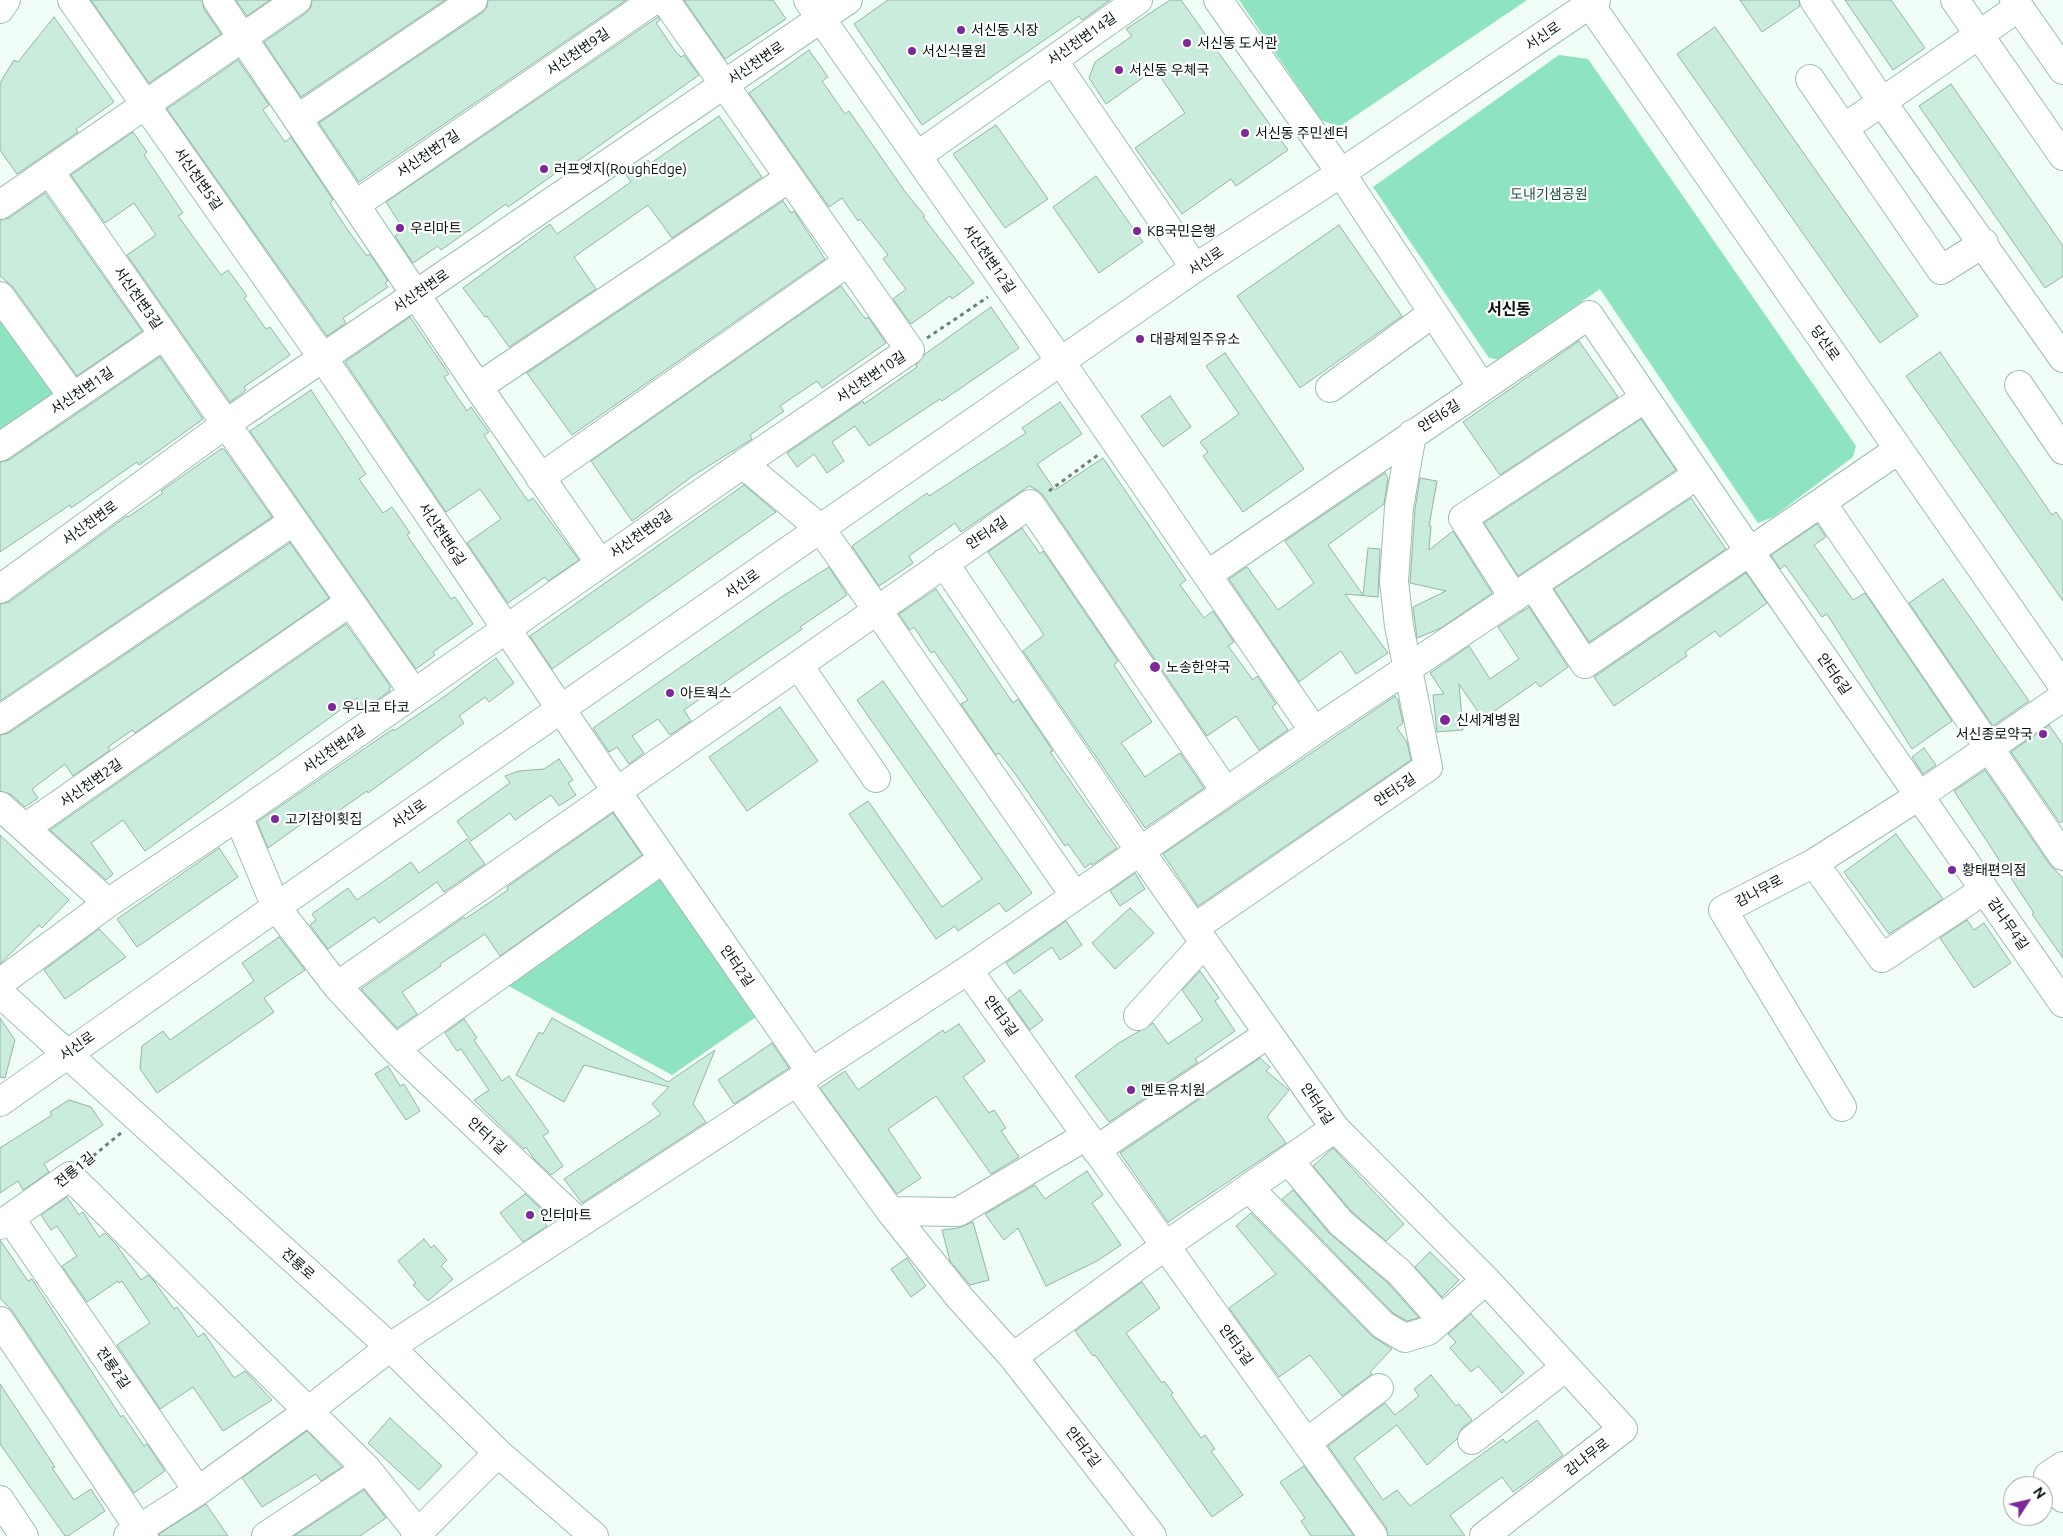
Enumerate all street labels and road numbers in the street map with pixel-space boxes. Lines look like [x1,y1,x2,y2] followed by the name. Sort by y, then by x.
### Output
[1044,9,1120,69] street label: 서신천변14길
[1522,18,1564,54] street label: 서신로
[543,25,613,79] street label: 서신천변9길
[725,38,787,88] street label: 서신천변로
[393,127,463,181] street label: 서신천변7길
[170,145,226,213] street label: 서신천변5길
[959,221,1019,297] street label: 서신천변12길
[1185,243,1227,279] street label: 서신로
[110,264,166,332] street label: 서신천변3길
[390,266,452,316] street label: 서신천변로
[1807,322,1843,364] street label: 당산로
[833,348,909,406] street label: 서신천변10길
[47,364,117,418] street label: 서신천변1길
[1415,396,1463,436] street label: 안터6길
[59,497,121,549] street label: 서신천변로
[415,499,469,569] street label: 서신천변6길
[607,506,675,562] street label: 서신천변8길
[963,513,1011,553] street label: 안터4길
[721,566,763,602] street label: 서신로
[1814,650,1854,698] street label: 안터6길
[300,721,368,777] street label: 서신천변4길
[57,755,125,811] street label: 서신천변2길
[1371,770,1419,810] street label: 안터5길
[388,796,430,832] street label: 서신로
[1732,871,1786,911] street label: 감나무로
[1984,895,2032,953] street label: 감나무4길
[717,942,757,990] street label: 안터2길
[981,992,1021,1040] street label: 안터3길
[56,1028,98,1064] street label: 서신로
[1297,1080,1337,1128] street label: 안터4길
[464,1114,510,1158] street label: 안터1길
[52,1149,98,1191] street label: 전룡1길
[278,1245,318,1283] street label: 전룡로
[1216,1321,1256,1369] street label: 안터3길
[93,1344,133,1392] street label: 전룡2길
[1062,1423,1104,1471] street label: 안터2길
[1561,1435,1613,1479] street label: 감나무로

